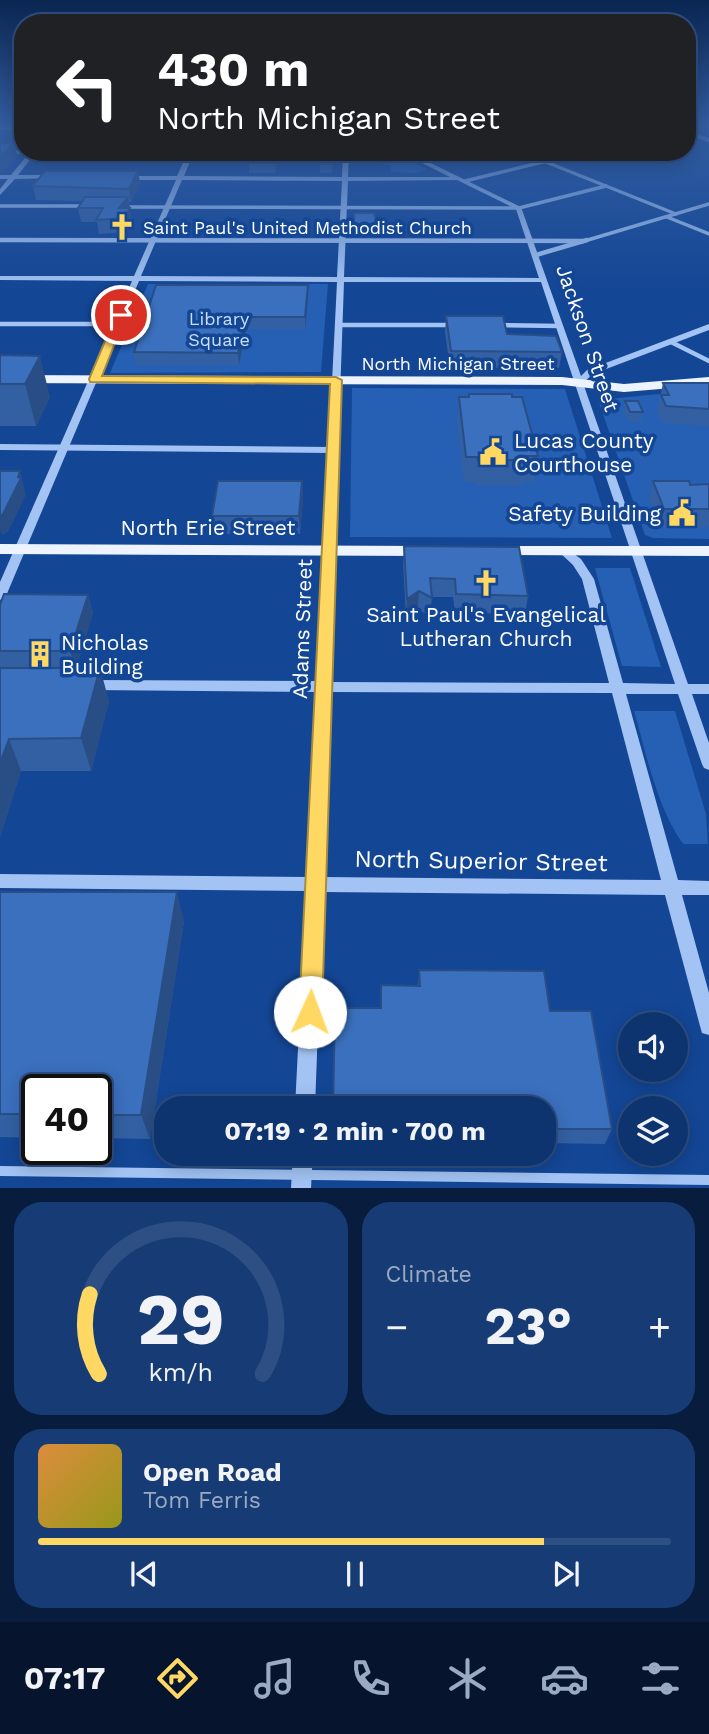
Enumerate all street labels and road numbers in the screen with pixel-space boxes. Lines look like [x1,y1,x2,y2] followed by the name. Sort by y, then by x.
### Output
[551,261,625,415] street label: Jackson Street
[362,353,555,374] street label: North Michigan Street
[121,515,296,540] street label: North Erie Street
[287,558,317,699] street label: Adams Street
[354,845,608,877] street label: North Superior Street

